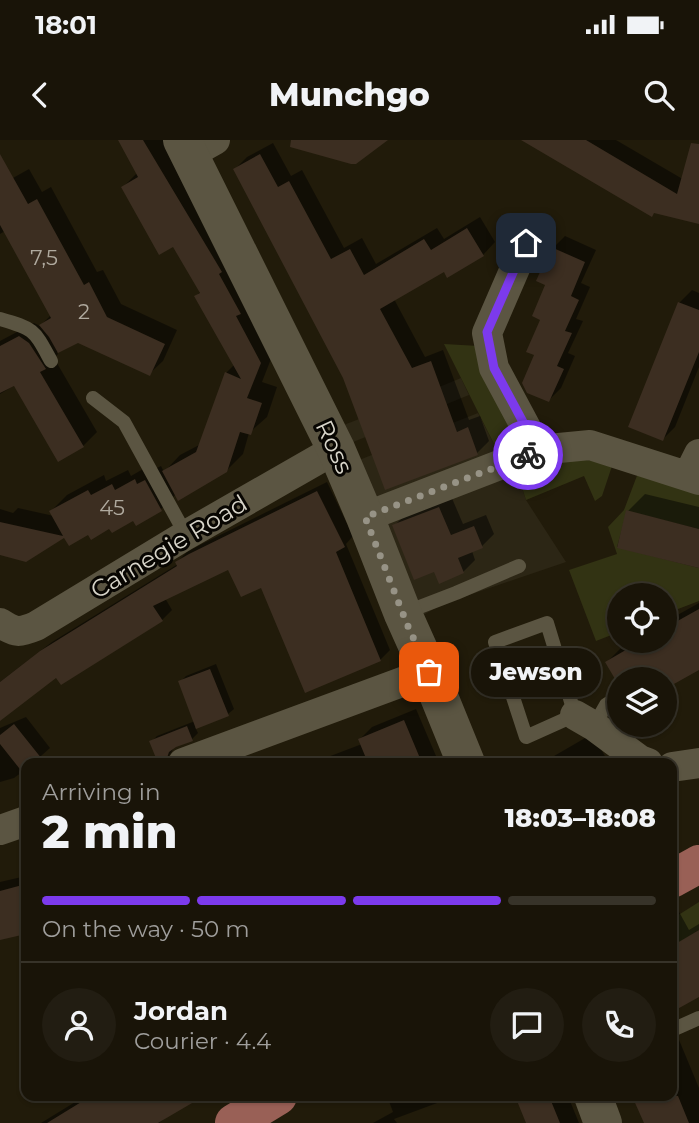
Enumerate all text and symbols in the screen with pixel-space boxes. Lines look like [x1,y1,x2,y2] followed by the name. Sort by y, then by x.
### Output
[35,9,97,41] text: 18:01
[269,75,430,114] text: Munchgo
[21,76,59,114] icon: back
[640,76,678,114] icon: search
[496,213,556,273] pin
[507,224,545,262] icon: home
[30,245,58,270] house number: 7,5
[78,299,90,324] house number: 2
[310,415,359,478] street label: Ross
[493,420,563,490] courier
[509,436,547,474] icon: bike
[85,488,252,605] street label: Carnegie Road
[99,495,125,520] house number: 45
[607,583,677,737] map controls
[607,583,677,653] button: locate
[399,642,459,702] pin
[471,648,600,696] callout: Jewson
[410,653,448,691] icon: bag
[489,658,583,686] text: Jewson
[607,667,677,737] button: layers
[42,778,161,806] text: Arriving in
[505,802,656,834] text: 18:03–18:08
[42,803,177,860] text: 2 min
[42,915,250,943] text: On the way · 50 m
[42,988,116,1062] button: person
[490,988,564,1062] button: chat
[582,988,656,1062] button: phone
[134,995,228,1027] text: Jordan
[134,1027,271,1055] text: Courier · 4.4

